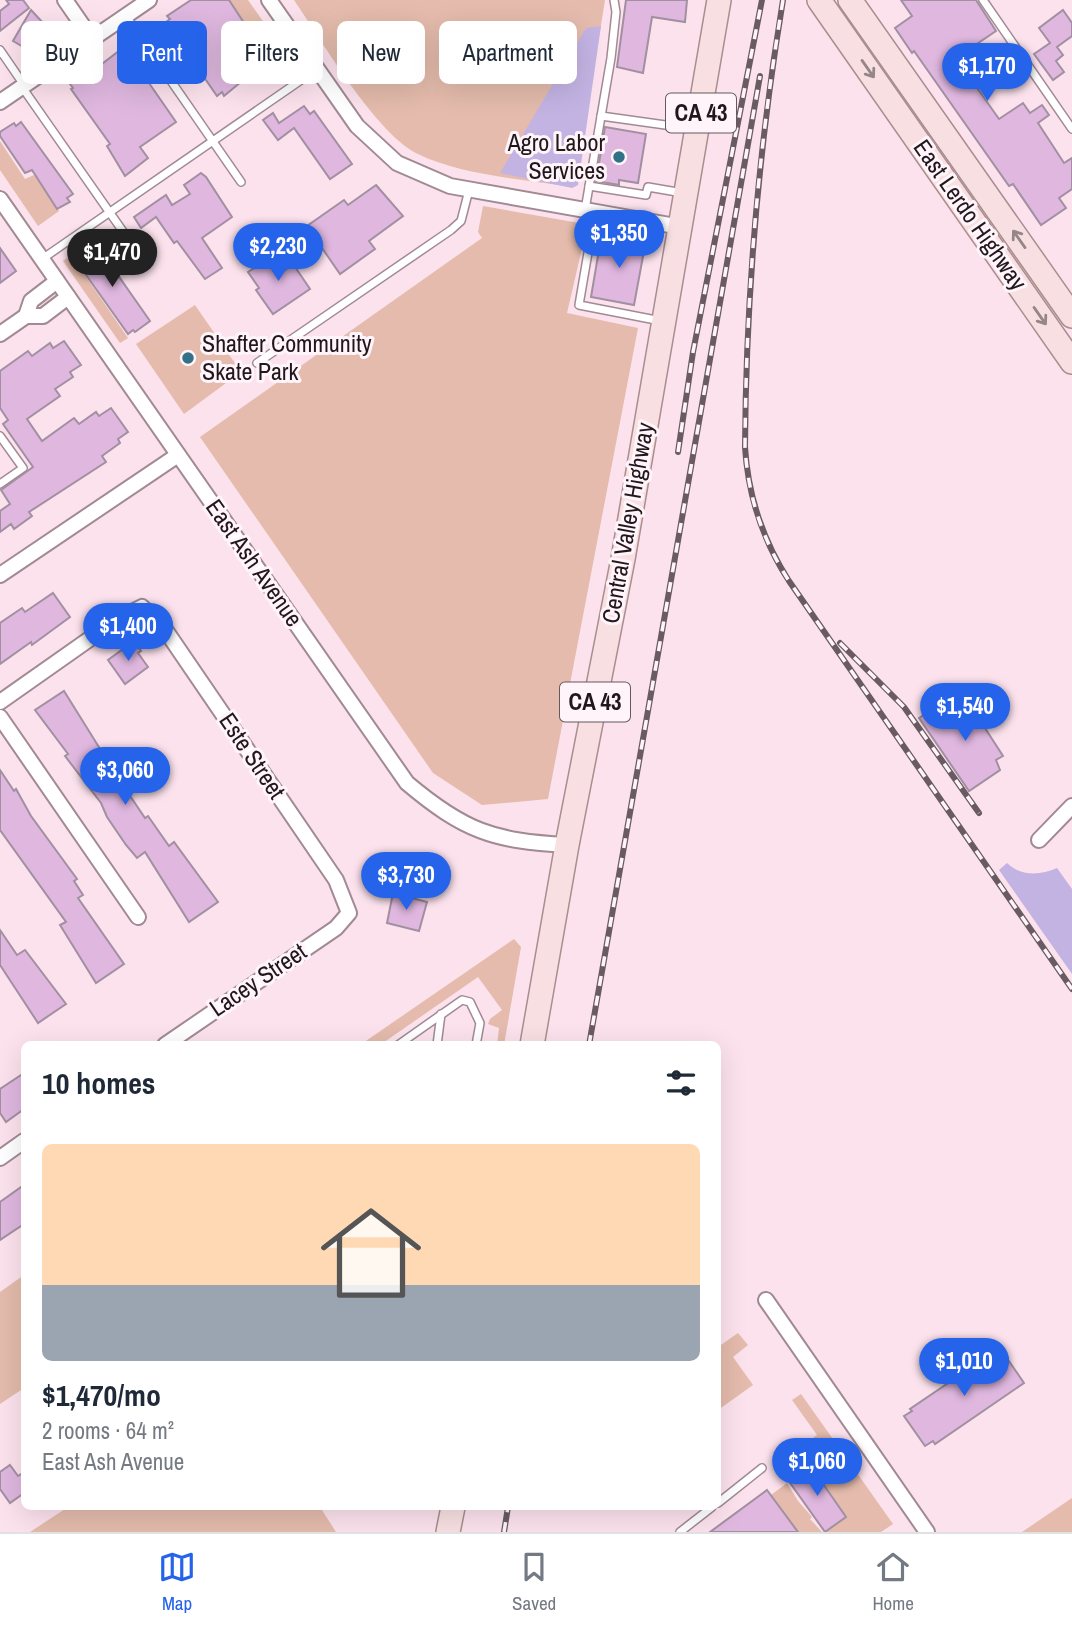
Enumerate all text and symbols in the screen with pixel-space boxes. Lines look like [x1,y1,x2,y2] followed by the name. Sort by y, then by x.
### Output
[21,21,103,84] chip: Buy
[117,21,207,84] chip: Rent
[221,21,323,84] chip: Filters
[337,21,425,84] chip: New
[439,21,577,84] chip: Apartment
[930,43,1044,103] pin: $1,170
[958,50,1016,81] text: $1,170
[861,59,875,78] one-way arrow
[666,94,736,132] road number: CA 43
[507,126,605,186] place label: Agro Labor Services
[907,133,1035,296] street label: East Lerdo Highway
[611,149,627,165] marker: Agro Labor Services
[562,210,676,270] pin: $1,350
[590,217,648,248] text: $1,350
[221,224,335,283] pin: $2,230
[55,230,169,289] pin: $1,470
[249,230,307,261] text: $2,230
[1012,230,1026,249] one-way arrow
[83,236,141,267] text: $1,470
[1033,306,1047,325] one-way arrow
[202,327,372,387] place label: Shafter Community Skate Park
[180,350,196,366] marker: Shafter Community Skate Park
[594,420,660,626] street label: Central Valley Highway
[199,492,311,632] street label: East Ash Avenue
[71,604,185,663] pin: $1,400
[99,610,157,641] text: $1,400
[560,682,630,722] road number: CA 43
[908,684,1022,743] pin: $1,540
[936,690,994,721] text: $1,540
[212,706,294,805] street label: Este Street
[68,748,182,807] pin: $3,060
[96,754,154,785] text: $3,060
[349,852,463,912] pin: $3,730
[377,859,435,890] text: $3,730
[203,935,313,1023] street label: Lacey Street
[42,1063,156,1103] text: 10 homes
[662,1064,700,1102] icon: filters
[308,1190,434,1316] icon: home
[907,1338,1021,1398] pin: $1,010
[935,1345,993,1376] text: $1,010
[42,1375,161,1415] text: $1,470/mo
[42,1415,174,1446] text: 2 rooms · 64 m²
[760,1438,874,1498] pin: $1,060
[788,1445,846,1476] text: $1,060
[42,1446,184,1477] text: East Ash Avenue
[158,1548,196,1616] tab: Map
[512,1548,556,1616] tab: Saved
[872,1548,914,1616] tab: Home

